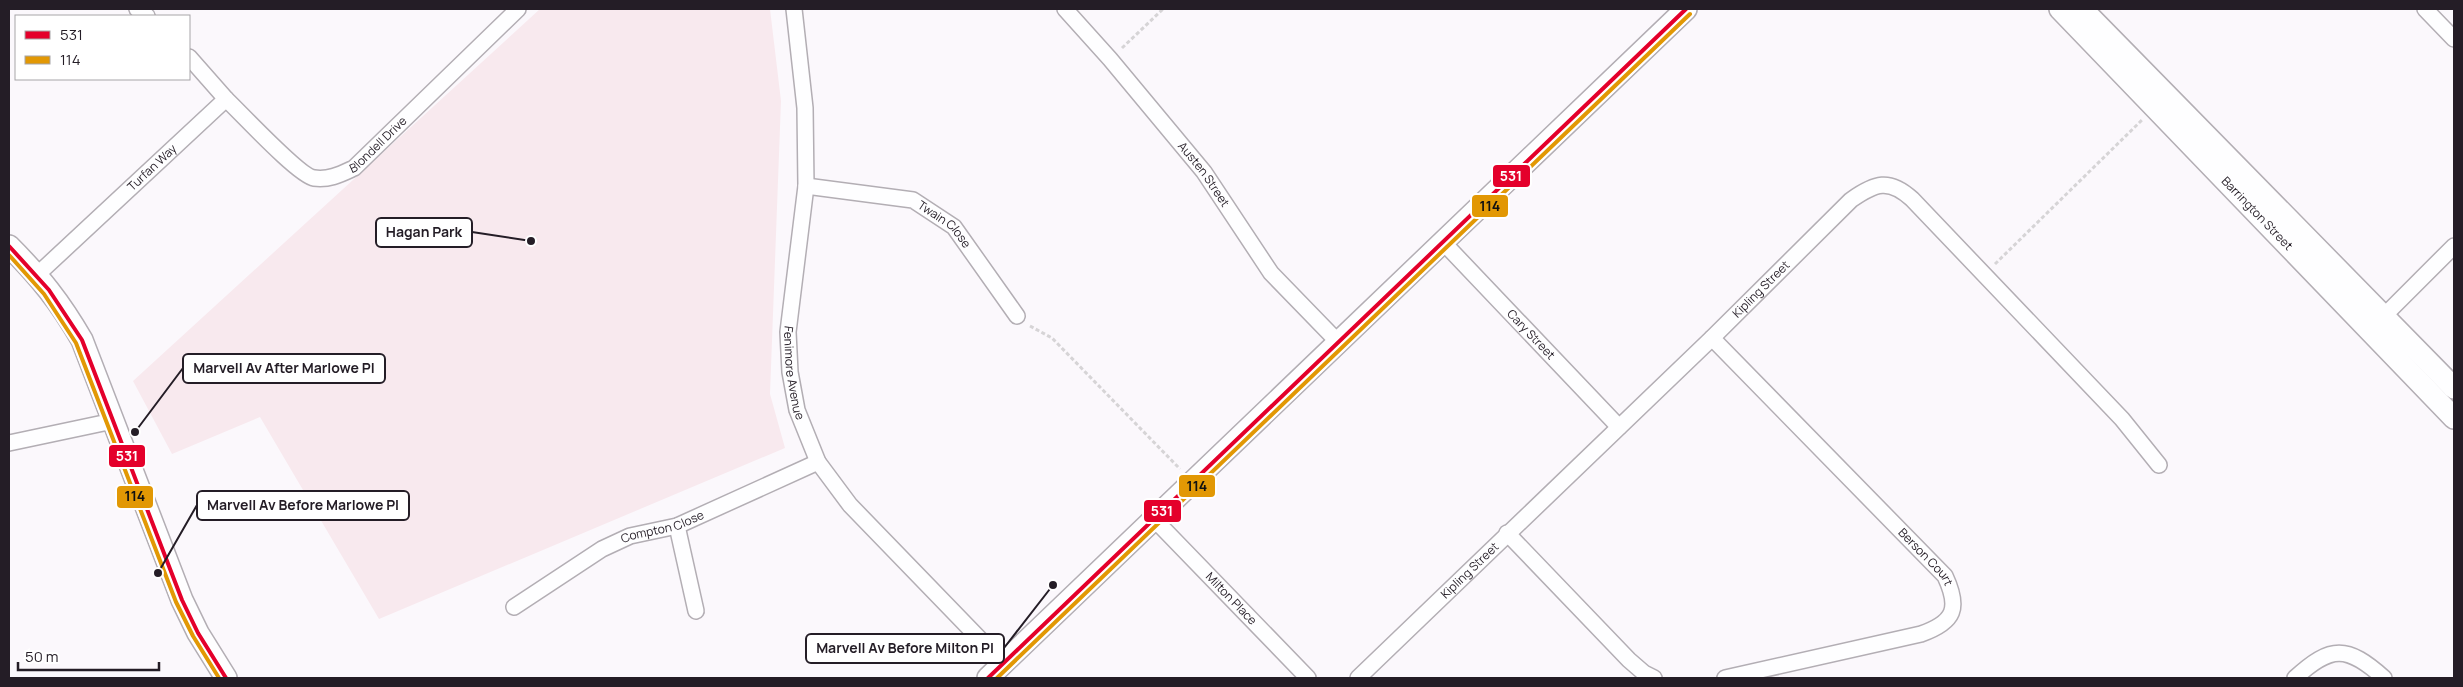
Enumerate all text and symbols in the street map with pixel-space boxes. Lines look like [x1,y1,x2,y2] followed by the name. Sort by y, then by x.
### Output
[15,15,190,80] legend
[60,24,83,45] text: 531
[60,49,81,70] text: 114
[347,112,410,177] street label: Blondell Drive
[1174,138,1234,210] street label: Austen Street
[123,140,181,195] street label: Turfan Way
[1492,164,1531,188] line badge: 531
[1500,166,1522,185] text: 531
[2218,173,2297,254] street label: Barrington Street
[1471,194,1509,218] line badge: 114
[914,196,975,251] street label: Twain Close
[1480,196,1500,215] text: 114
[376,218,472,247] callout: Hagan Park
[386,222,463,241] text: Hagan Park
[1728,256,1793,321] street label: Kipling Street
[1503,305,1559,363] street label: Cary Street
[780,325,809,422] street label: Fenimore Avenue
[183,354,385,383] callout: Marvell Av After Marlowe Pl
[193,358,375,377] text: Marvell Av After Marlowe Pl
[108,444,146,468] line badge: 531
[116,446,138,465] text: 531
[1178,474,1216,498] line badge: 114
[1187,476,1207,495] text: 114
[116,485,154,509] line badge: 114
[125,486,145,505] text: 114
[197,491,409,520] callout: Marvell Av Before Marlowe Pl
[207,495,399,514] text: Marvell Av Before Marlowe Pl
[1143,499,1182,523] line badge: 531
[1151,501,1173,520] text: 531
[618,506,706,547] street label: Compton Close
[1895,524,1957,588] street label: Berson Court
[1437,538,1502,602] street label: Kipling Street
[1202,568,1261,628] street label: Milton Place
[806,634,1004,663] callout: Marvell Av Before Milton Pl
[816,638,994,657] text: Marvell Av Before Milton Pl
[18,640,159,672] scale bar
[25,646,59,667] text: 50 m

